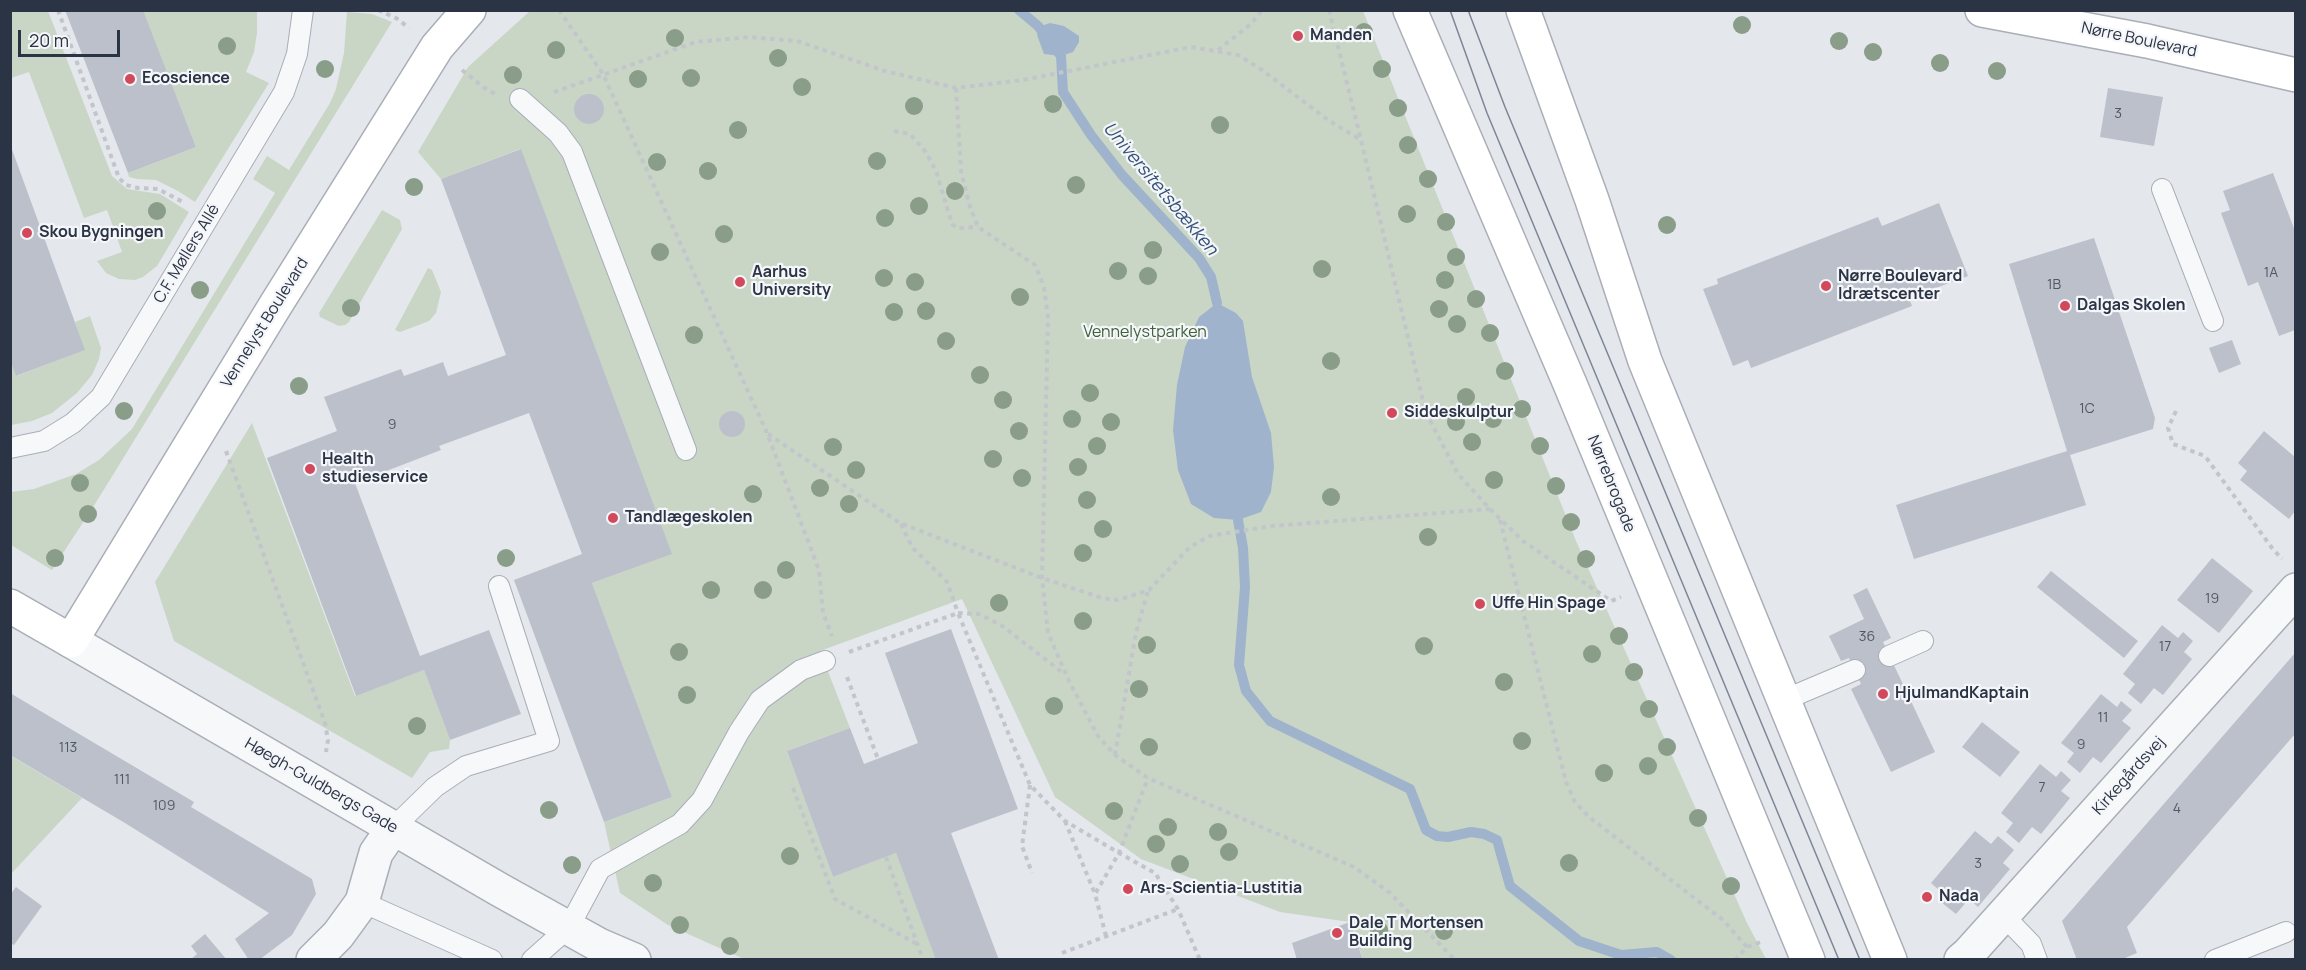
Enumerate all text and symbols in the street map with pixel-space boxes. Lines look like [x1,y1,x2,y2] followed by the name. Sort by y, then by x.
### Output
[21,18,123,56] scale bar
[2080,18,2198,62] street label: Nørre Boulevard
[1310,26,1372,46] place label: Manden
[29,28,69,52] text: 20 m
[1291,29,1305,43] marker: Manden
[142,69,230,89] place label: Ecoscience
[123,72,137,86] marker: Ecoscience
[2114,106,2122,122] house number: 3
[1098,118,1222,260] water label: Universitetsbækken
[150,201,224,307] street label: C.F. Møllers Allé
[39,223,163,243] place label: Skou Bygningen
[20,226,34,240] marker: Skou Bygningen
[217,255,313,391] street label: Vennelyst Boulevard
[752,263,831,301] place label: Aarhus University
[2264,265,2278,281] house number: 1A
[1838,267,1962,305] place label: Nørre Boulevard Idrætscenter
[733,275,747,289] marker: Aarhus University
[2047,277,2061,293] house number: 1B
[1819,279,1833,293] marker: Nørre Boulevard Idrætscenter
[2077,296,2186,316] place label: Dalgas Skolen
[2058,299,2072,313] marker: Dalgas Skolen
[1083,323,1207,343] park label: Vennelystparken
[2079,401,2095,417] house number: 1C
[1404,403,1513,423] place label: Siddeskulptur
[1385,406,1399,420] marker: Siddeskulptur
[388,417,396,433] house number: 9
[1583,433,1639,535] street label: Nørrebrogade
[322,450,428,488] place label: Health studieservice
[303,462,317,476] marker: Health studieservice
[625,508,752,528] place label: Tandlægeskolen
[606,511,620,525] marker: Tandlægeskolen
[2205,591,2219,607] house number: 19
[1492,594,1606,614] place label: Uffe Hin Spage
[1473,597,1487,611] marker: Uffe Hin Spage
[1859,629,1875,645] house number: 36
[2159,639,2171,655] house number: 17
[1895,684,2029,704] place label: HjulmandKaptain
[1876,687,1890,701] marker: HjulmandKaptain
[2098,710,2108,726] house number: 11
[2089,733,2169,819] street label: Kirkegårdsvej
[241,734,401,838] street label: Høegh-Guldbergs Gade
[2077,737,2085,753] house number: 9
[59,740,77,756] house number: 113
[114,772,130,788] house number: 111
[2038,780,2046,796] house number: 7
[153,798,175,814] house number: 109
[2173,801,2181,817] house number: 4
[1974,856,1982,872] house number: 3
[1140,879,1302,899] place label: Ars-Scientia-Lustitia
[1121,882,1135,896] marker: Ars-Scientia-Lustitia
[1939,887,1979,907] place label: Nada
[1920,890,1934,904] marker: Nada
[1349,914,1484,952] place label: Dale T Mortensen Building
[1330,926,1344,940] marker: Dale T Mortensen Building

